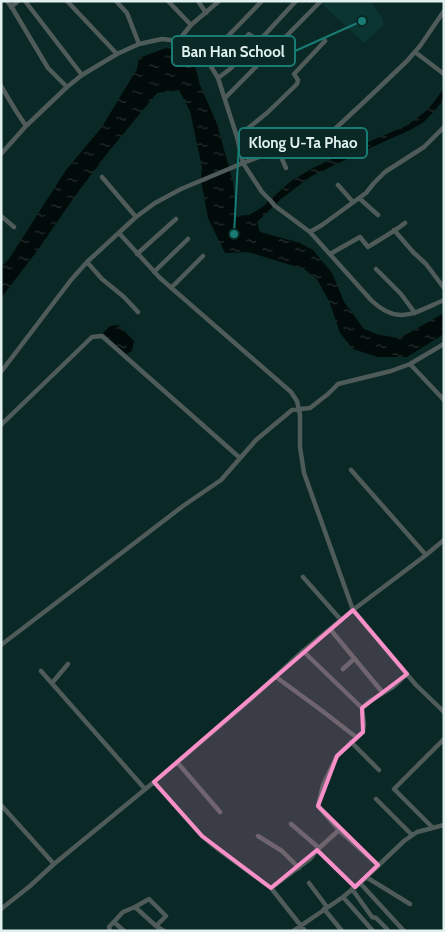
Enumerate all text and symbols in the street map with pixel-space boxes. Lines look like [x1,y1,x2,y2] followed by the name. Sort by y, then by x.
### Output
[172,36,295,66] callout: Ban Han School
[181,43,285,61] text: Ban Han School
[239,128,367,158] callout: Klong U-Ta Phao
[249,134,358,152] text: Klong U-Ta Phao

